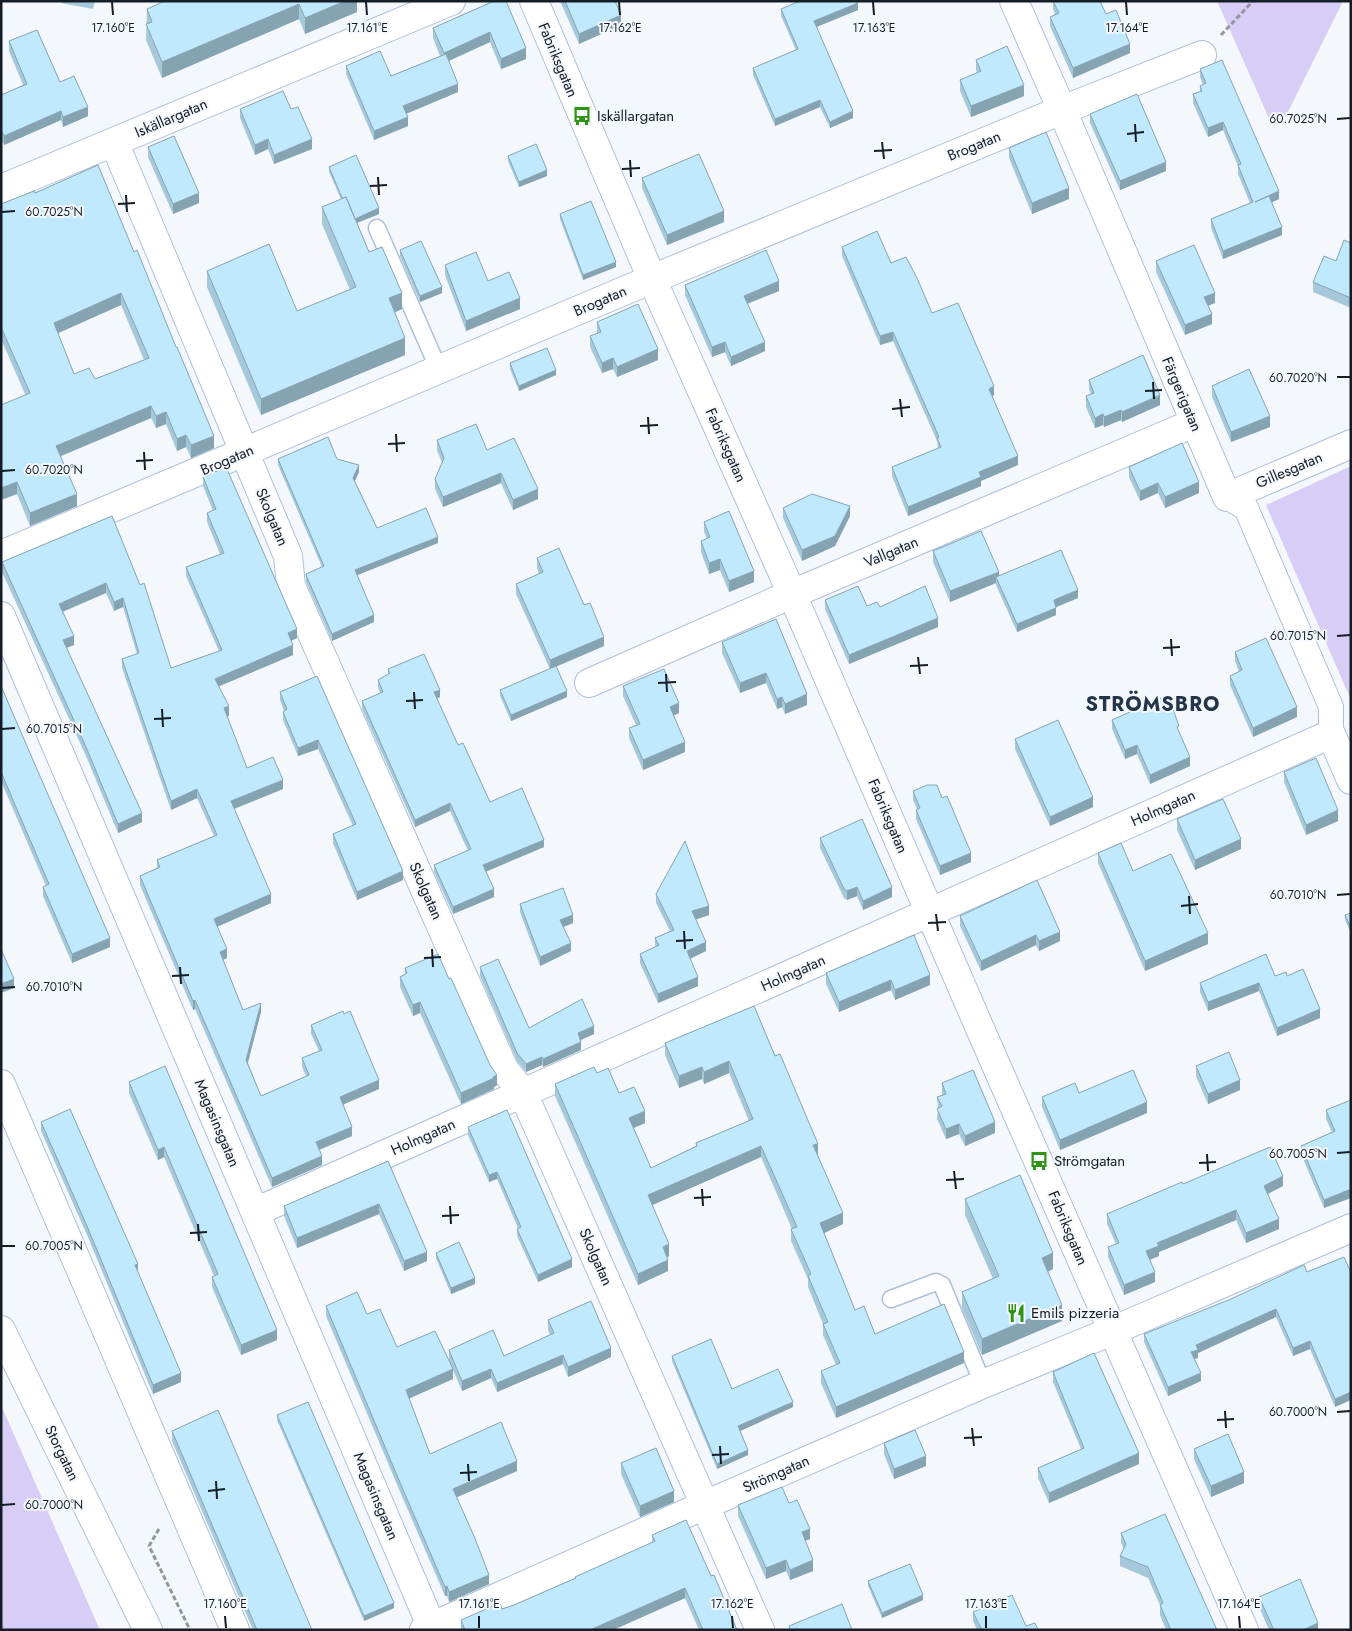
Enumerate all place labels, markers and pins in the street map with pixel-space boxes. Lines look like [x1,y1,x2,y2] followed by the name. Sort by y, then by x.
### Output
[571,105,593,127] bus stop icon: Iskällargatan
[597,105,674,127] place label: Iskällargatan
[1028,1150,1050,1172] bus stop icon: Strömgatan
[1054,1150,1125,1172] place label: Strömgatan
[1005,1302,1027,1324] restaurant icon: Emils pizzeria
[1031,1302,1119,1324] place label: Emils pizzeria

